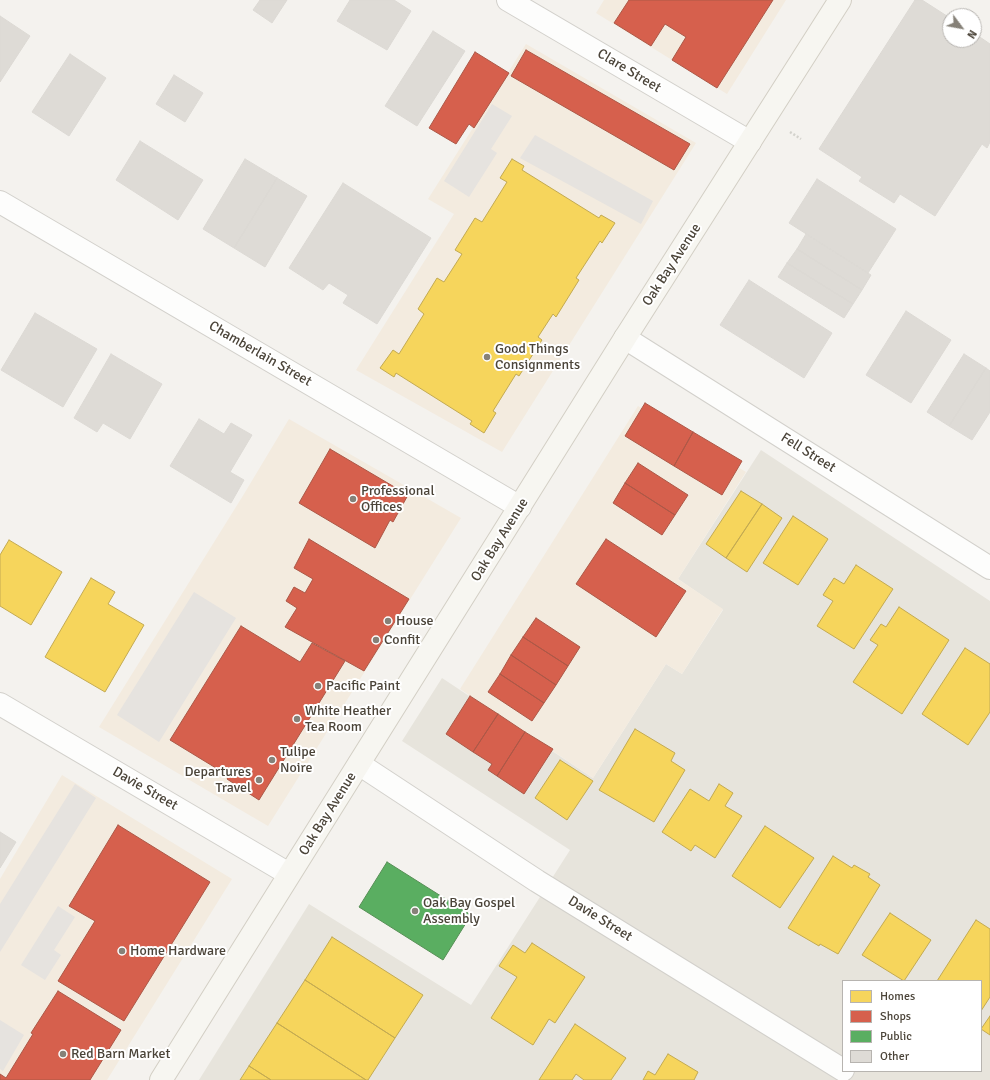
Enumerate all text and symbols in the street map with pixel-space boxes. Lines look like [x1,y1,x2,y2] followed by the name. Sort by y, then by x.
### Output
[942,8,982,48] north arrow
[964,27,979,41] text: N
[594,45,664,97] street label: Clare Street
[639,221,705,309] street label: Oak Bay Avenue
[206,318,314,390] street label: Chamberlain Street
[495,341,580,374] place label: Good Things Consignments
[482,352,492,362] marker: Good Things Consignments
[777,430,839,476] street label: Fell Street
[361,483,435,516] place label: Professional Offices
[348,494,358,504] marker: Professional Offices
[468,495,532,585] street label: Oak Bay Avenue
[396,613,434,629] place label: House
[383,616,393,626] marker: House
[384,632,420,648] place label: Confit
[371,635,381,645] marker: Confit
[326,678,400,694] place label: Pacific Paint
[313,681,323,691] marker: Pacific Paint
[305,703,391,736] place label: White Heather Tea Room
[292,714,302,724] marker: White Heather Tea Room
[280,744,316,776] place label: Tulipe Noire
[267,755,277,765] marker: Tulipe Noire
[109,764,181,814] street label: Davie Street
[184,764,251,796] place label: Departures Travel
[296,769,360,859] street label: Oak Bay Avenue
[254,775,264,785] marker: Departures Travel
[565,893,635,945] street label: Davie Street
[423,895,515,928] place label: Oak Bay Gospel Assembly
[410,906,420,916] marker: Oak Bay Gospel Assembly
[130,943,226,959] place label: Home Hardware
[117,946,127,956] marker: Home Hardware
[842,980,982,1072] legend
[880,989,915,1004] text: Homes
[880,1009,911,1024] text: Shops
[880,1029,912,1044] text: Public
[71,1046,170,1062] place label: Red Barn Market
[58,1049,68,1059] marker: Red Barn Market
[880,1049,909,1064] text: Other

